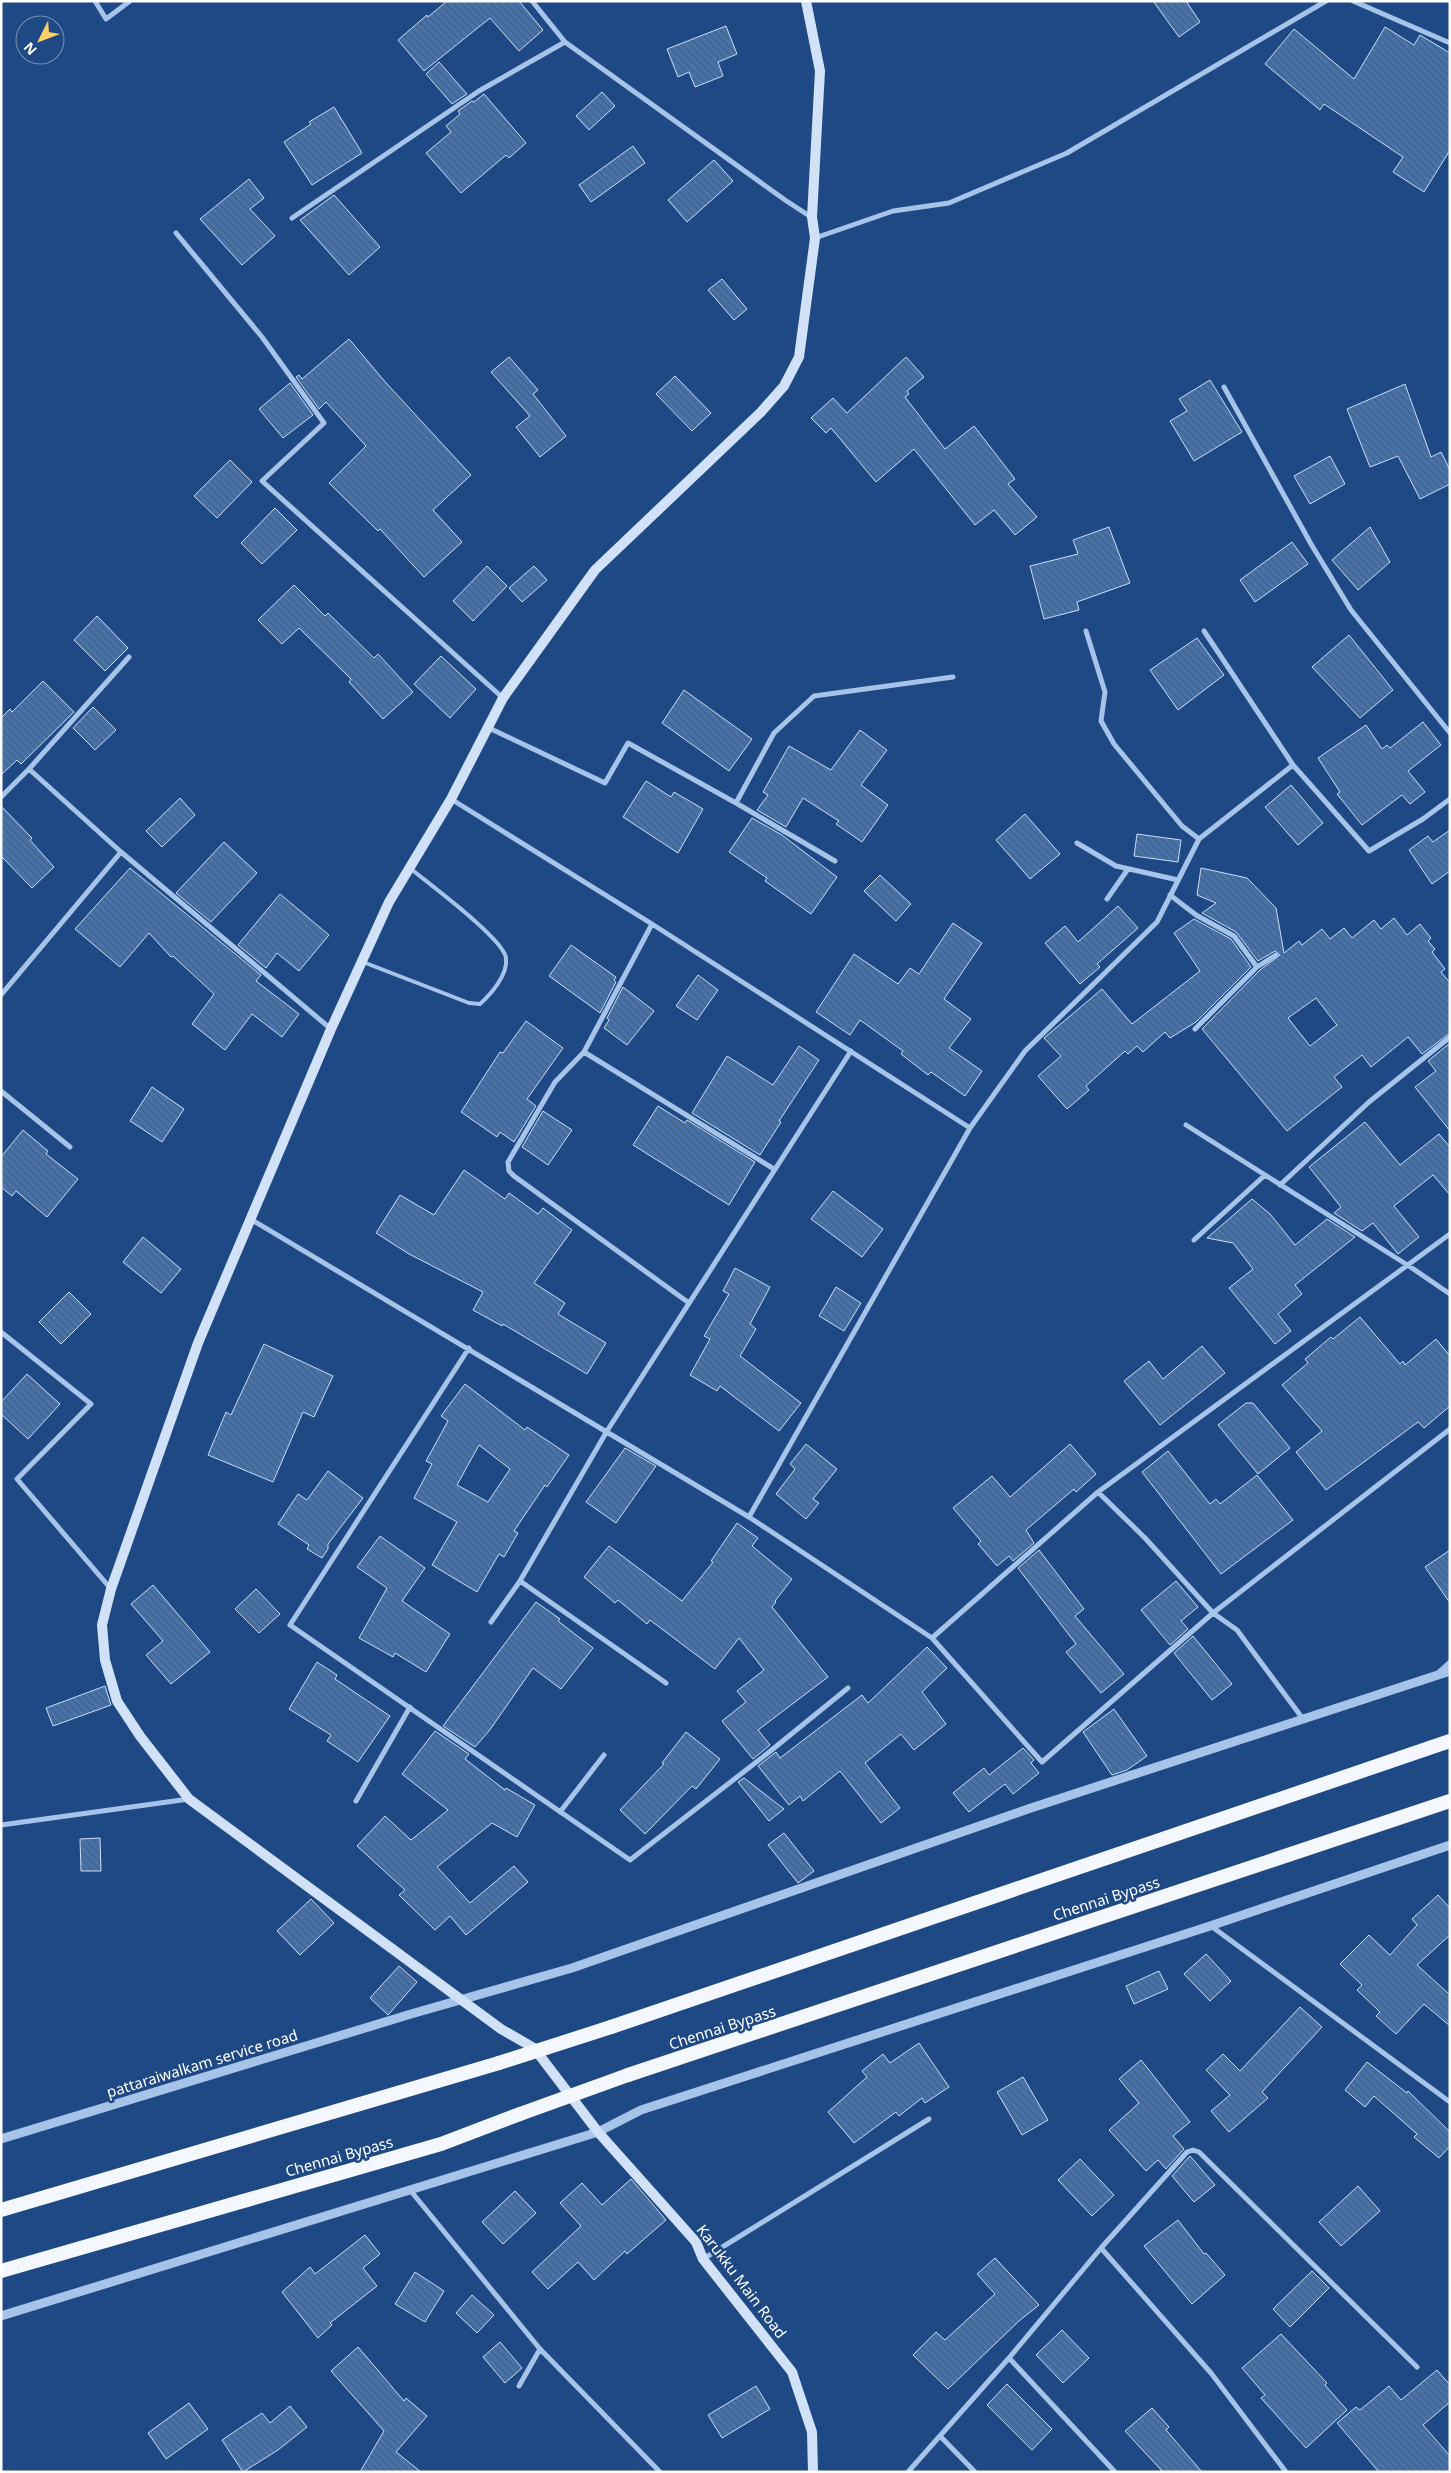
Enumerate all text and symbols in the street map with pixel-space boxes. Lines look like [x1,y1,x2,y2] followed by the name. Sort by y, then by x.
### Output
[15,15,65,65] north arrow
[19,38,41,60] text: N
[1050,1871,1162,1925] street label: Chennai Bypass
[666,2000,778,2054] street label: Chennai Bypass
[104,2024,300,2102] street label: pattaraiwalkam service road
[283,2131,395,2181] street label: Chennai Bypass
[693,2220,791,2342] street label: Karukku Main Road

